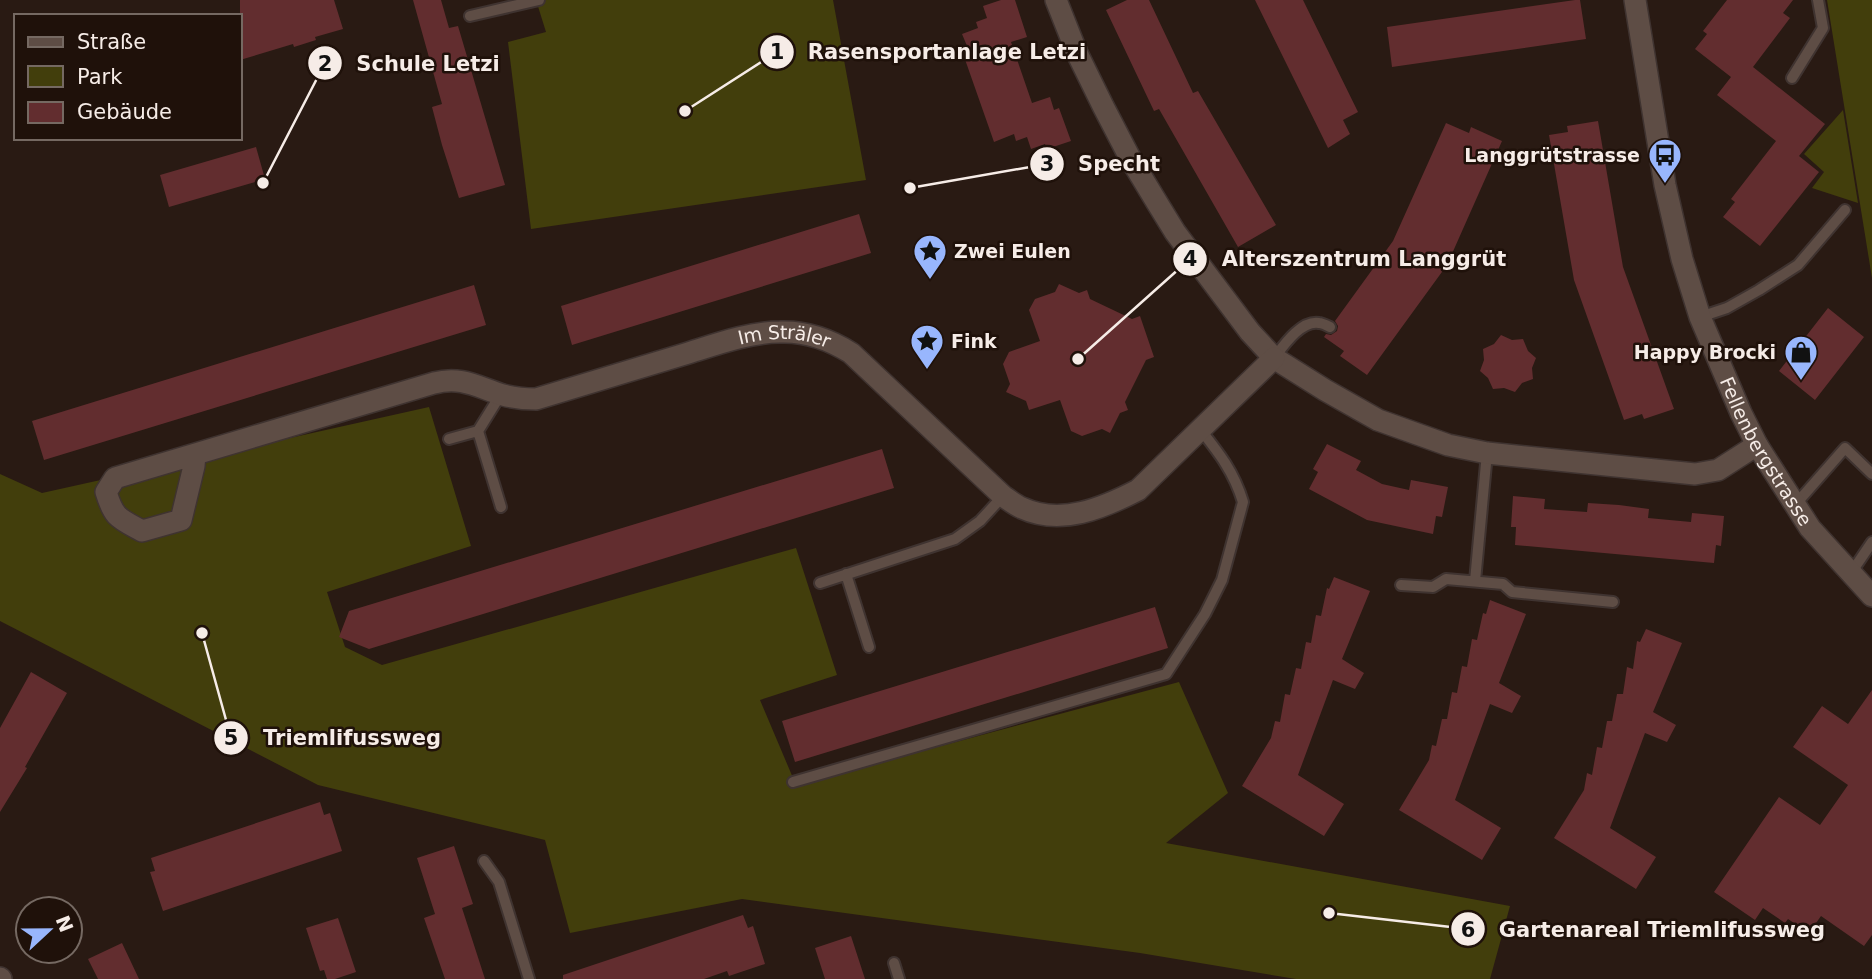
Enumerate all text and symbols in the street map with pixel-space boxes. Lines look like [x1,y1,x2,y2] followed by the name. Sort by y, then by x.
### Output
[14,14,242,140] legend
[77,30,146,54] text: Straße
[759,31,1101,73] callout: Rasensportanlage Letzi
[770,40,784,64] text: 1
[808,40,1086,64] text: Rasensportanlage Letzi
[308,42,514,84] callout: Schule Letzi
[318,52,332,76] text: 2
[356,52,500,76] text: Schule Letzi
[77,65,123,89] text: Park
[77,100,172,124] text: Gebäude
[1646,136,1684,185] bus stop icon: Langgrütstrasse
[1029,143,1174,185] callout: Specht
[1464,144,1640,166] place label: Langgrütstrasse
[1040,152,1054,176] text: 3
[1078,152,1160,176] text: Specht
[911,232,949,281] place icon: Zwei Eulen
[1172,238,1520,280] callout: Alterszentrum Langgrüt
[954,240,1071,262] place label: Zwei Eulen
[1183,247,1197,271] text: 4
[1222,247,1506,271] text: Alterszentrum Langgrüt
[736,321,834,352] street label: Im Sträler
[908,322,946,371] place icon: Fink
[951,330,997,352] place label: Fink
[1782,333,1820,382] shop icon: Happy Brocki
[1634,341,1776,363] place label: Happy Brocki
[1716,374,1817,530] street label: Fellenbergstrasse
[214,717,455,759] callout: Triemlifussweg
[224,726,238,750] text: 5
[263,726,441,750] text: Triemlifussweg
[14,895,84,965] north arrow
[1450,908,1840,950] callout: Gartenareal Triemlifussweg
[52,912,78,935] text: N
[1461,918,1475,942] text: 6
[1499,918,1825,942] text: Gartenareal Triemlifussweg

